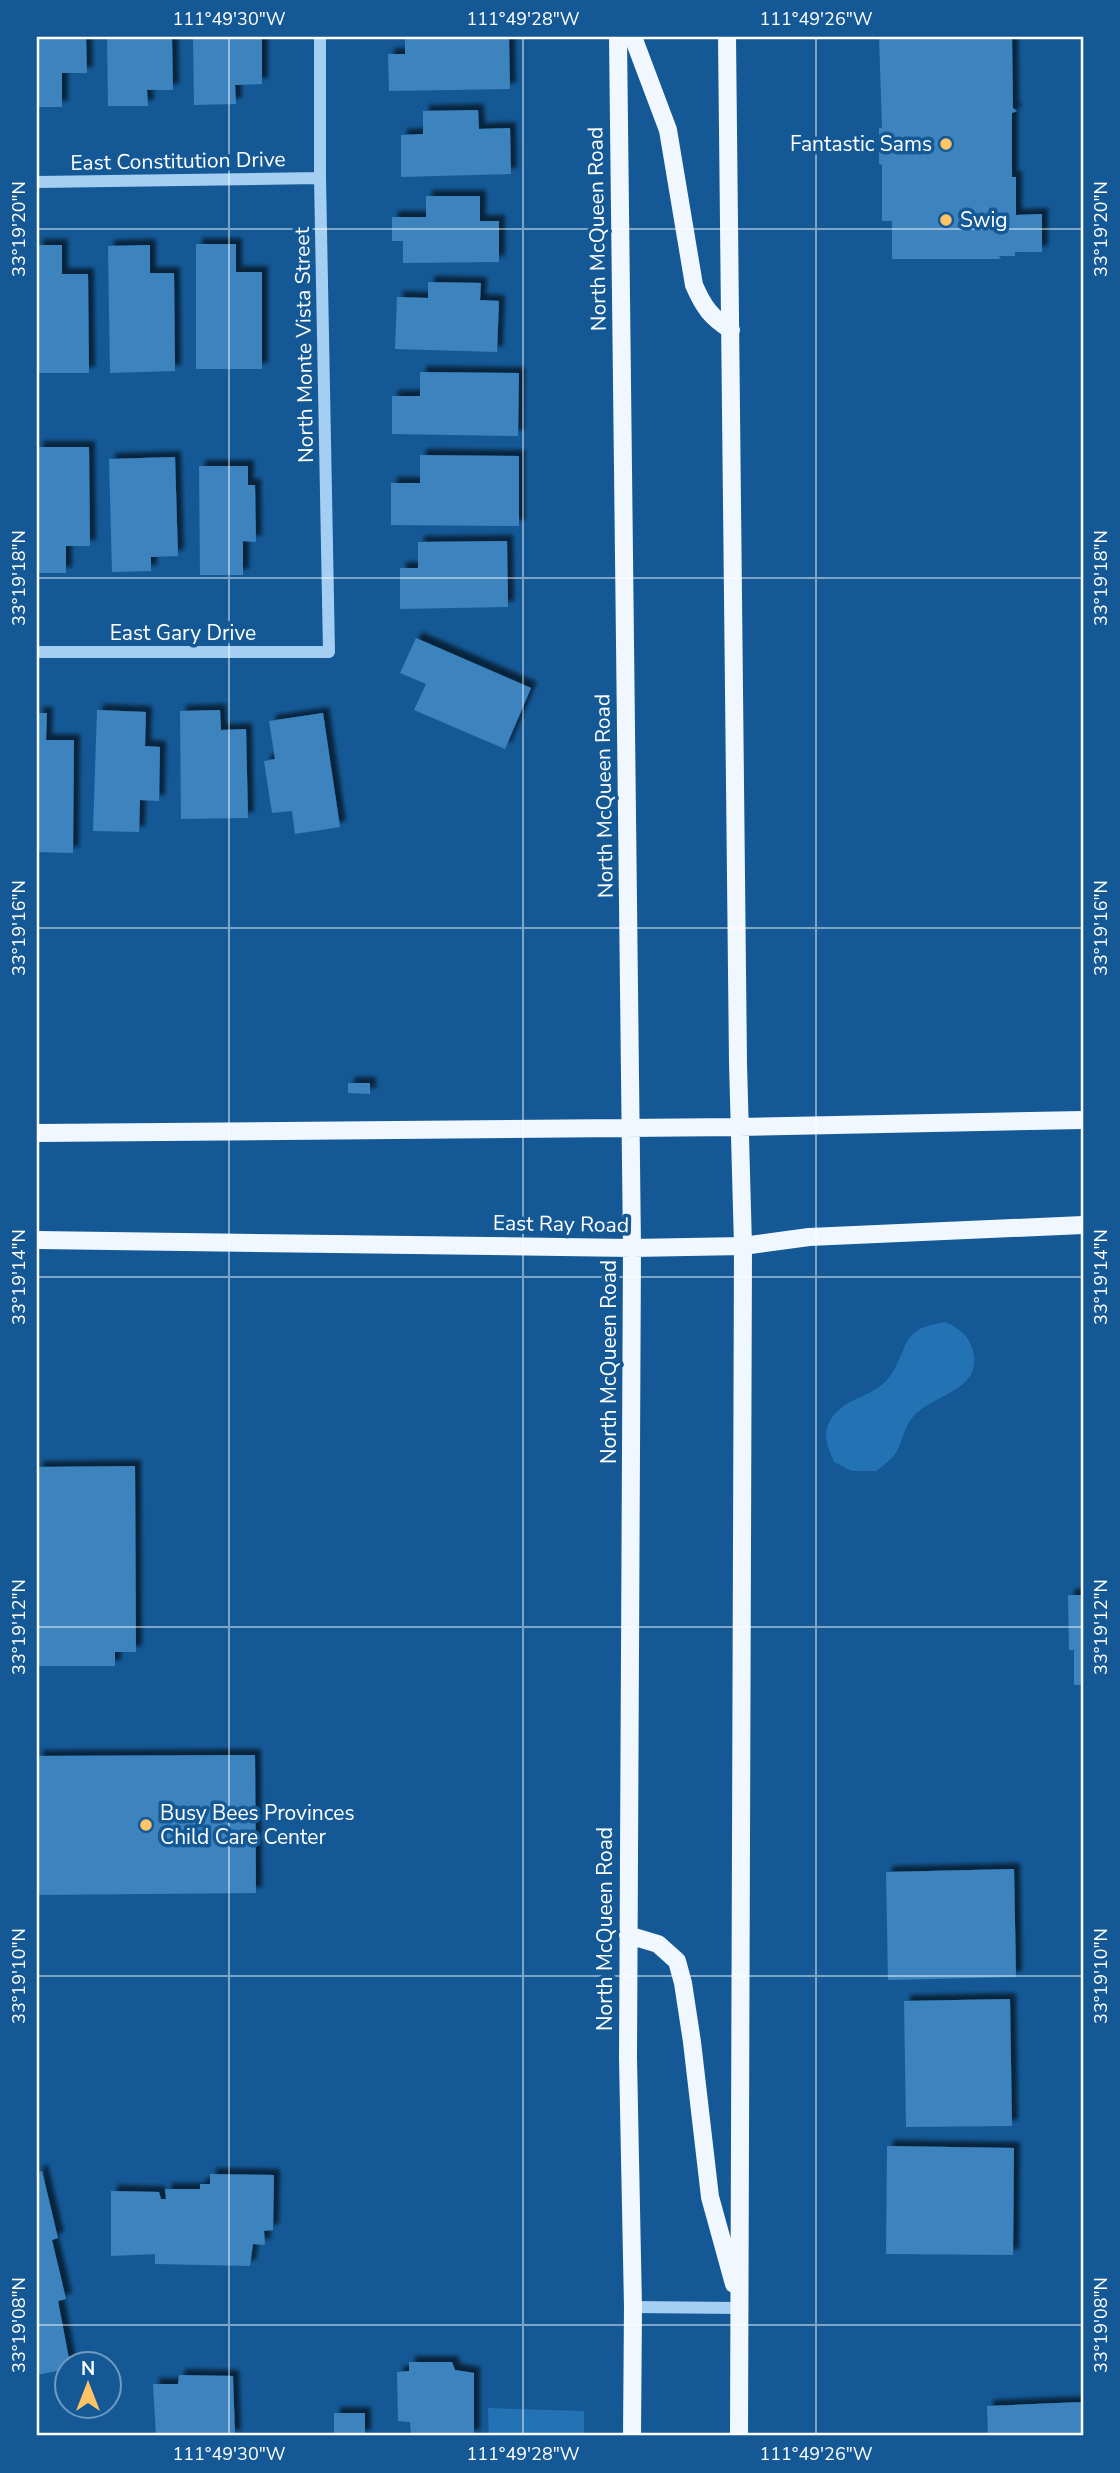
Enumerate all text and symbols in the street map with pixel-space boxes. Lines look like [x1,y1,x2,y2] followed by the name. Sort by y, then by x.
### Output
[172,7,286,31] text: 111°49'30"W
[466,7,580,31] text: 111°49'28"W
[759,7,873,31] text: 111°49'26"W
[581,127,613,331] street label: North McQueen Road
[790,130,932,158] place label: Fantastic Sams
[938,136,954,152] marker: Fantastic Sams
[70,145,286,177] street label: East Constitution Drive
[7,181,31,277] text: 33°19'20"N
[1089,181,1113,277] text: 33°19'20"N
[960,206,1008,234] place label: Swig
[938,212,954,228] marker: Swig
[288,226,320,463] street label: North Monte Vista Street
[7,530,31,626] text: 33°19'18"N
[1089,530,1113,626] text: 33°19'18"N
[110,619,256,647] street label: East Gary Drive
[588,694,620,898] street label: North McQueen Road
[7,880,31,976] text: 33°19'16"N
[1089,880,1113,976] text: 33°19'16"N
[493,1209,629,1239] street label: East Ray Road
[7,1229,31,1325] text: 33°19'14"N
[1089,1229,1113,1325] text: 33°19'14"N
[595,1260,623,1464] street label: North McQueen Road
[7,1579,31,1675] text: 33°19'12"N
[1089,1579,1113,1675] text: 33°19'12"N
[160,1799,355,1851] place label: Busy Bees Provinces Child Care Center
[138,1817,154,1833] marker: Busy Bees Provinces Child Care Center
[591,1827,619,2031] street label: North McQueen Road
[7,1928,31,2024] text: 33°19'10"N
[1089,1928,1113,2024] text: 33°19'10"N
[7,2277,31,2373] text: 33°19'08"N
[1089,2277,1113,2373] text: 33°19'08"N
[52,2350,122,2420] north arrow
[81,2356,95,2382] text: N
[172,2442,286,2466] text: 111°49'30"W
[466,2442,580,2466] text: 111°49'28"W
[759,2442,873,2466] text: 111°49'26"W

